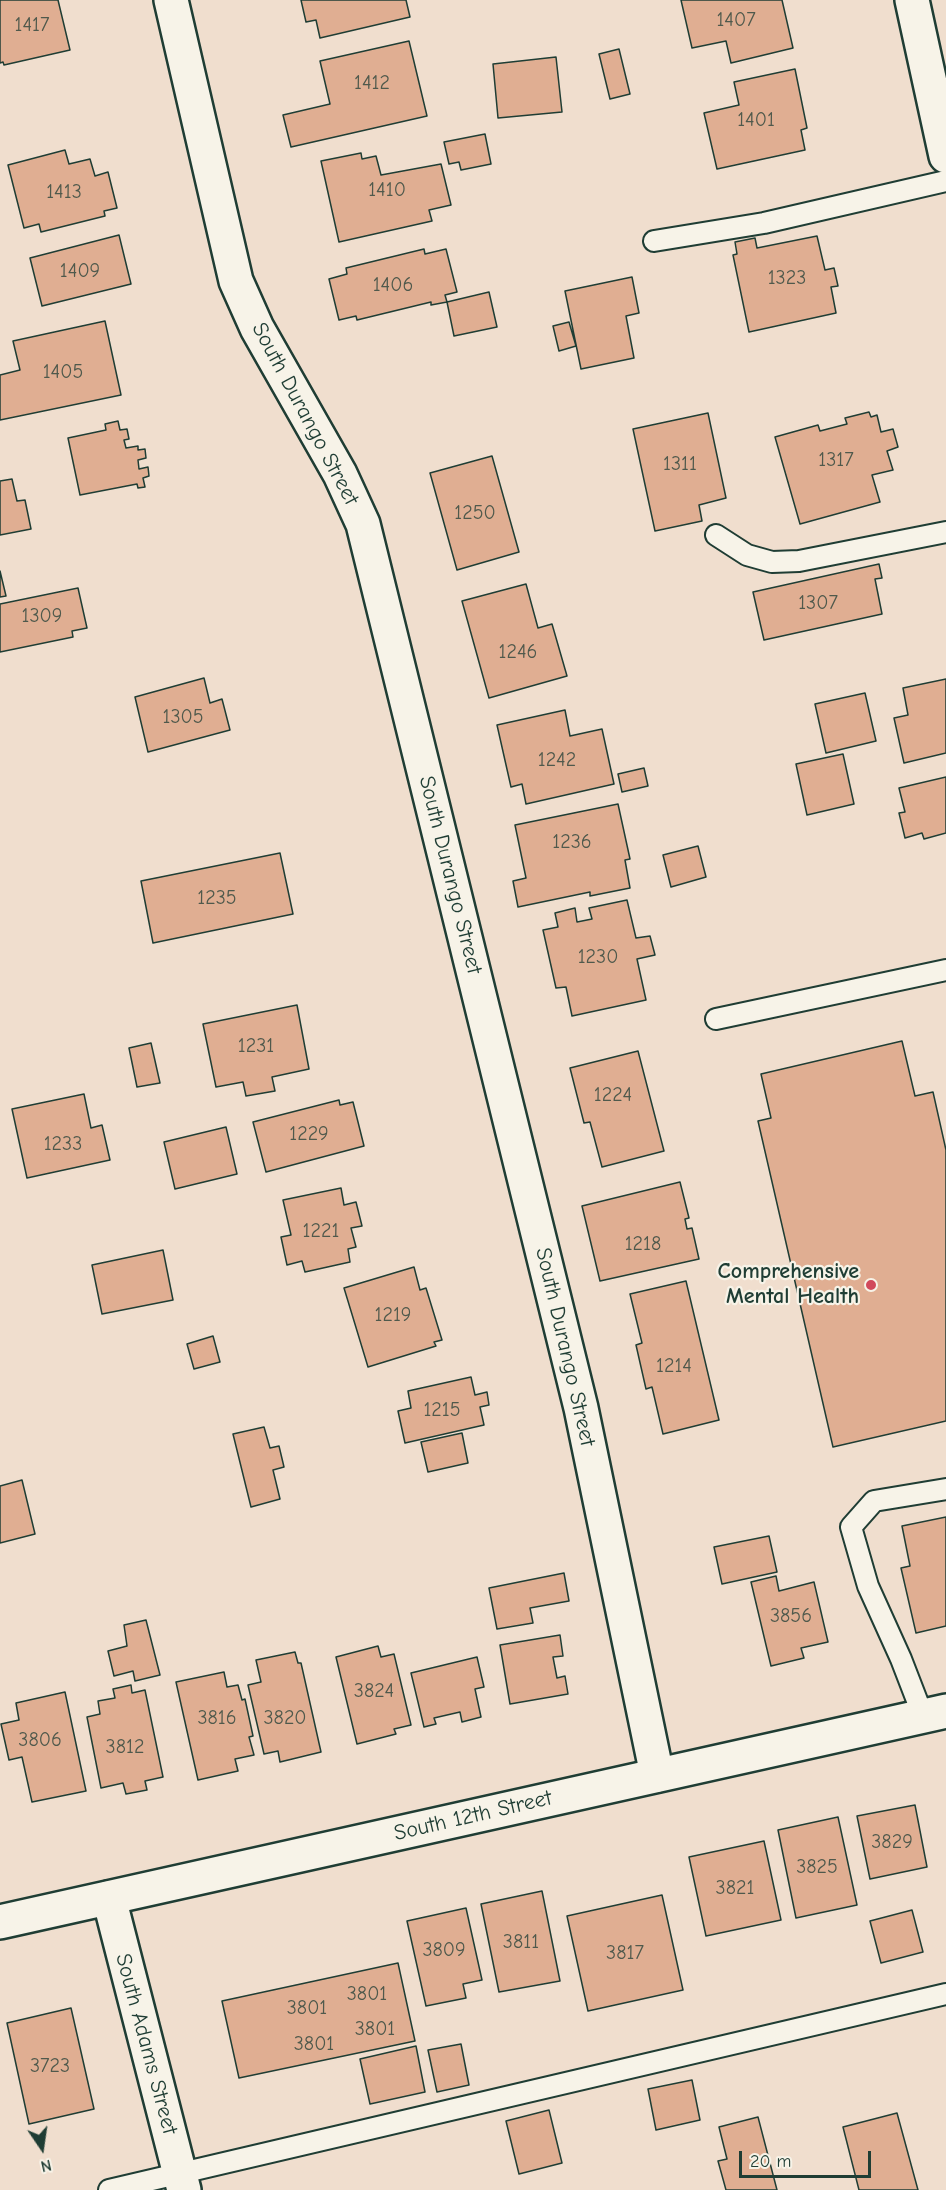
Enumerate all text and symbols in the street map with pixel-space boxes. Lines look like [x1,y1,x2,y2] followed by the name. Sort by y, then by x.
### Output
[716,8,756,32] house number: 1407
[15,13,49,37] house number: 1417
[354,71,390,95] house number: 1412
[737,108,775,132] house number: 1401
[368,178,406,202] house number: 1410
[46,180,82,204] house number: 1413
[60,259,100,283] house number: 1409
[768,266,806,290] house number: 1323
[373,273,413,297] house number: 1406
[246,318,364,510] street label: South Durango Street
[43,360,83,384] house number: 1405
[818,448,854,472] house number: 1317
[663,452,697,476] house number: 1311
[454,501,496,525] house number: 1250
[798,591,838,615] house number: 1307
[22,604,62,628] house number: 1309
[499,640,537,664] house number: 1246
[162,705,204,729] house number: 1305
[538,748,576,772] house number: 1242
[413,773,487,977] street label: South Durango Street
[552,830,592,854] house number: 1236
[197,886,237,910] house number: 1235
[578,945,618,969] house number: 1230
[238,1034,274,1058] house number: 1231
[594,1083,632,1107] house number: 1224
[289,1122,329,1146] house number: 1229
[44,1132,82,1156] house number: 1233
[303,1219,339,1243] house number: 1221
[625,1232,661,1256] house number: 1218
[529,1245,601,1449] street label: South Durango Street
[718,1259,859,1310] place label: Comprehensive Mental Health
[864,1278,878,1292] marker: Comprehensive Mental Health
[375,1303,411,1327] house number: 1219
[656,1354,692,1378] house number: 1214
[423,1398,461,1422] house number: 1215
[770,1604,812,1628] house number: 3856
[354,1679,394,1703] house number: 3824
[197,1706,237,1730] house number: 3816
[263,1706,307,1730] house number: 3820
[18,1728,62,1752] house number: 3806
[106,1735,144,1759] house number: 3812
[391,1785,555,1847] street label: South 12th Street
[871,1830,913,1854] house number: 3829
[796,1855,838,1879] house number: 3825
[716,1876,754,1900] house number: 3821
[503,1930,539,1954] house number: 3811
[422,1938,466,1962] house number: 3809
[606,1941,644,1965] house number: 3817
[109,1951,183,2137] street label: South Adams Street
[347,1982,387,2006] house number: 3801
[287,1996,327,2020] house number: 3801
[355,2017,395,2041] house number: 3801
[294,2032,334,2056] house number: 3801
[30,2054,70,2078] house number: 3723
[12,2118,72,2178] north arrow
[742,2139,874,2177] scale bar
[750,2151,791,2172] text: 20 m
[39,2156,53,2175] text: N

